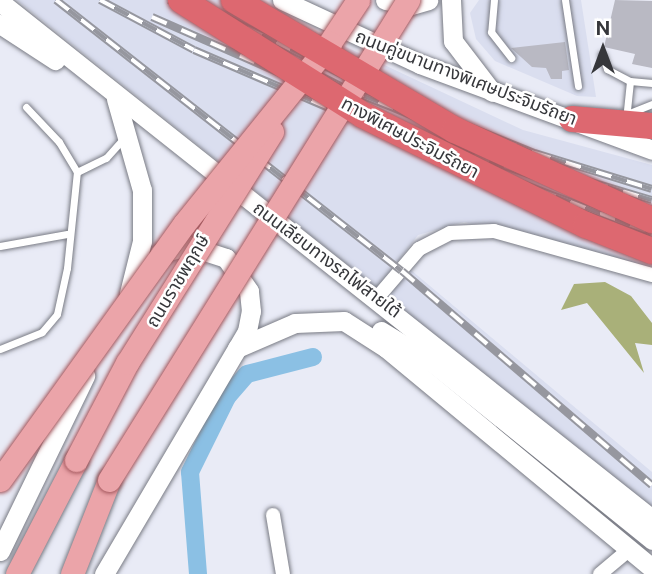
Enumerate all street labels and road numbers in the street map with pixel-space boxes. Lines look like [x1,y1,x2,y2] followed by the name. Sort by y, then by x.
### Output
[352,26,580,130] street label: ถนนคู่ขนานทางพิเศษประจิมรัถยา
[338,93,482,183] street label: ทางพิเศษประจิมรัถยา
[249,197,405,323] street label: ถนนเลียบทางรถไฟสายใต้
[142,231,214,331] street label: ถนนราชพฤกษ์

